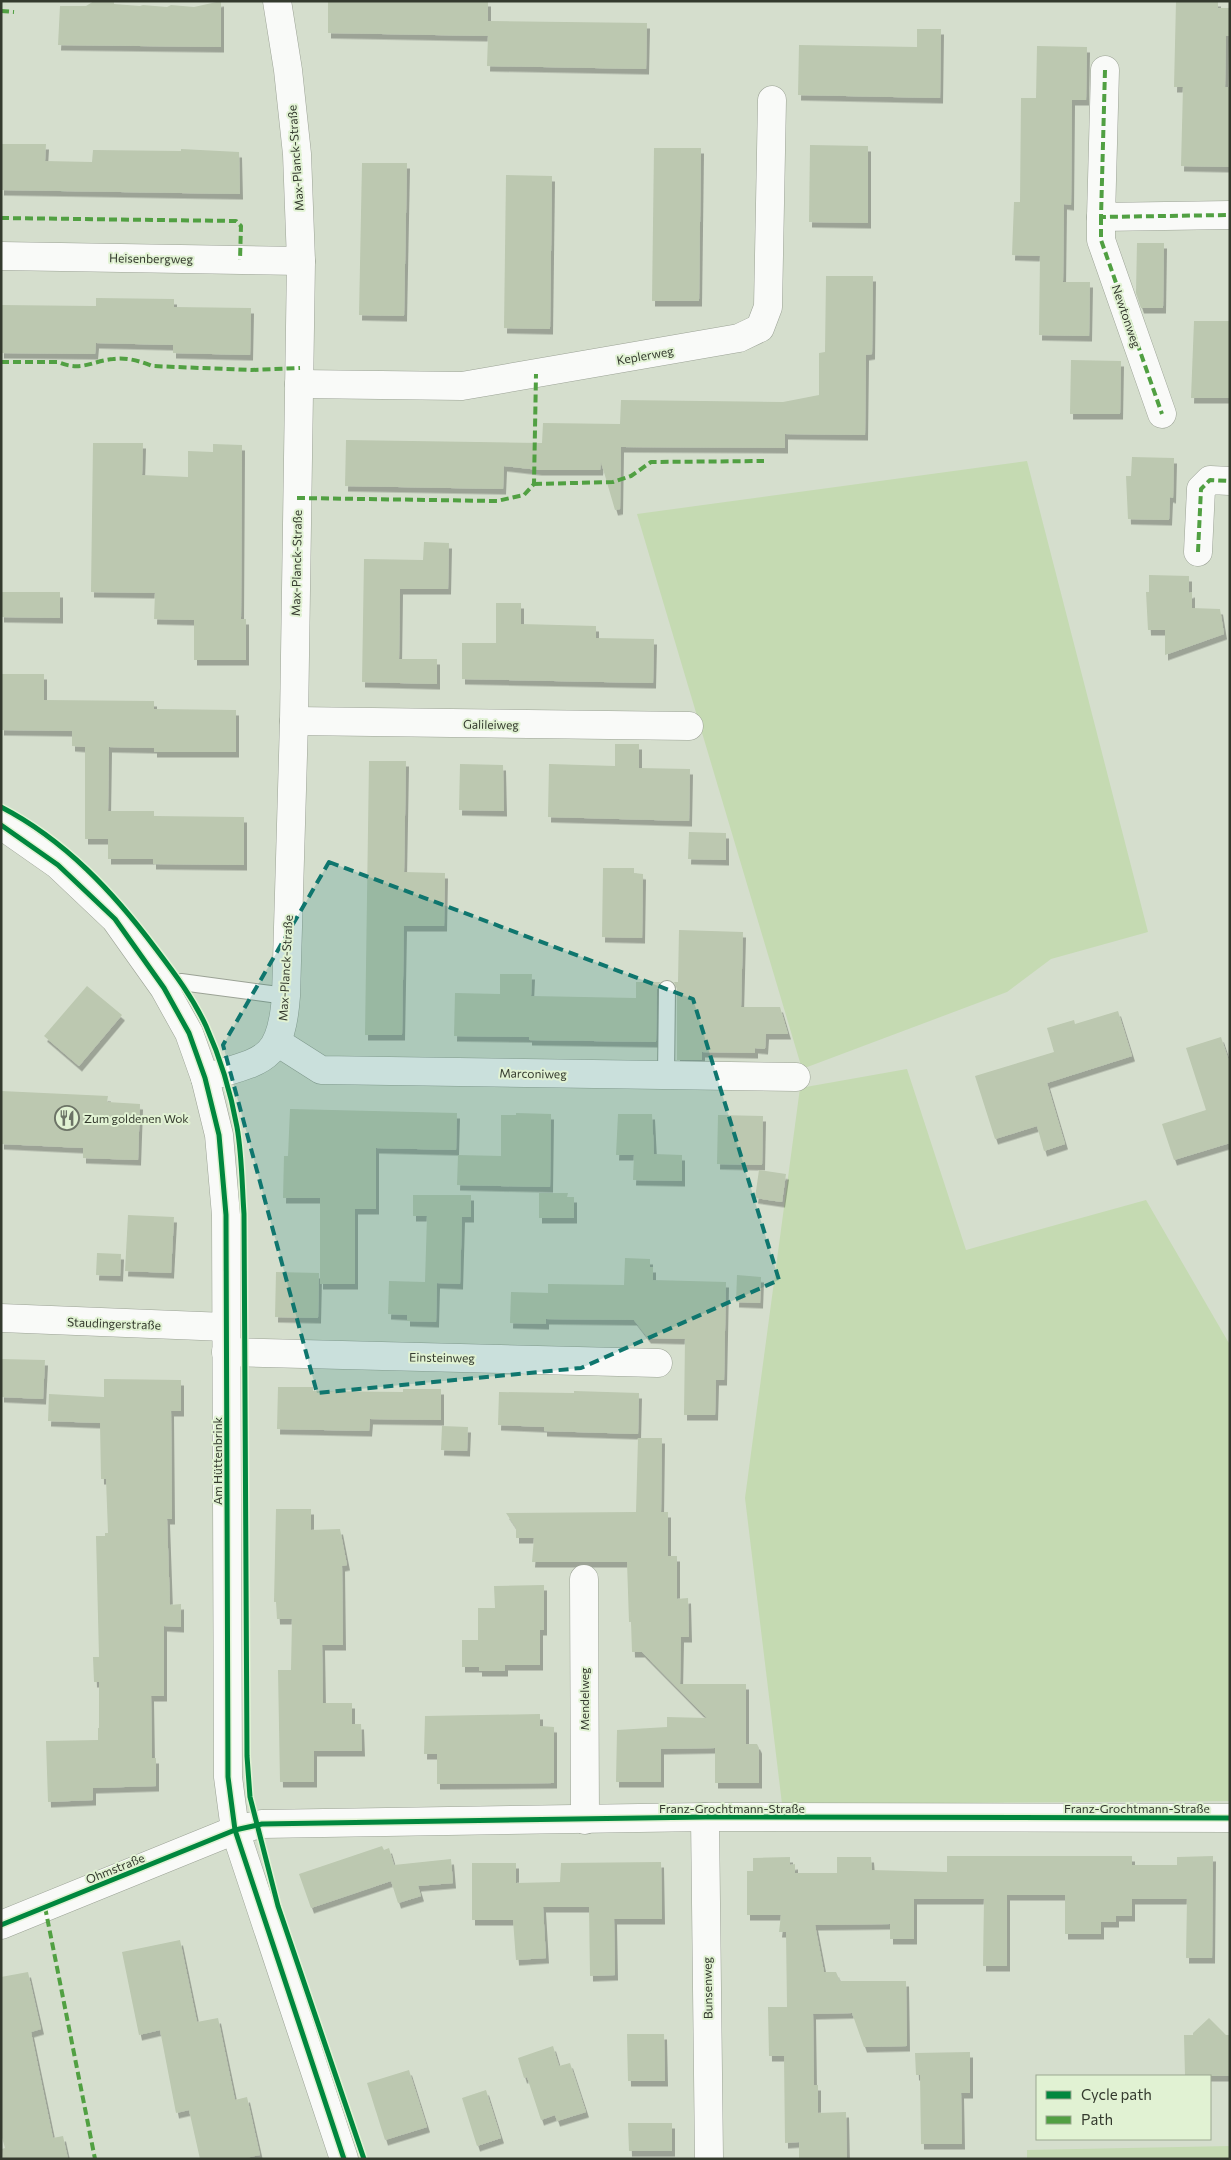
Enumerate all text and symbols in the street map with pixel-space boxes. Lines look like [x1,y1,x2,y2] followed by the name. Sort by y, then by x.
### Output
[284,105,306,211] street label: Max-Planck-Straße
[109,250,194,266] street label: Heisenbergweg
[1110,283,1144,350] street label: Newtonweg
[615,343,675,367] street label: Keplerweg
[288,510,304,616] street label: Max-Planck-Straße
[463,717,520,731] street label: Galileiweg
[275,915,295,1021] street label: Max-Planck-Straße
[499,1065,567,1081] street label: Marconiweg
[54,1105,80,1131] restaurant icon: Zum goldenen Wok
[84,1111,189,1125] place label: Zum goldenen Wok
[67,1314,161,1332] street label: Staudingerstraße
[409,1349,475,1365] street label: Einsteinweg
[210,1416,224,1505] street label: Am Hüttenbrink
[577,1667,591,1731] street label: Mendelweg
[659,1801,805,1815] street label: Franz-Grochtmann-Straße
[1064,1801,1210,1815] street label: Franz-Grochtmann-Straße
[84,1850,146,1886] street label: Ohmstraße
[699,1956,715,2019] street label: Bunsenweg
[1036,2075,1211,2140] legend
[1081,2085,1152,2103] text: Cycle path
[1081,2110,1113,2128] text: Path

